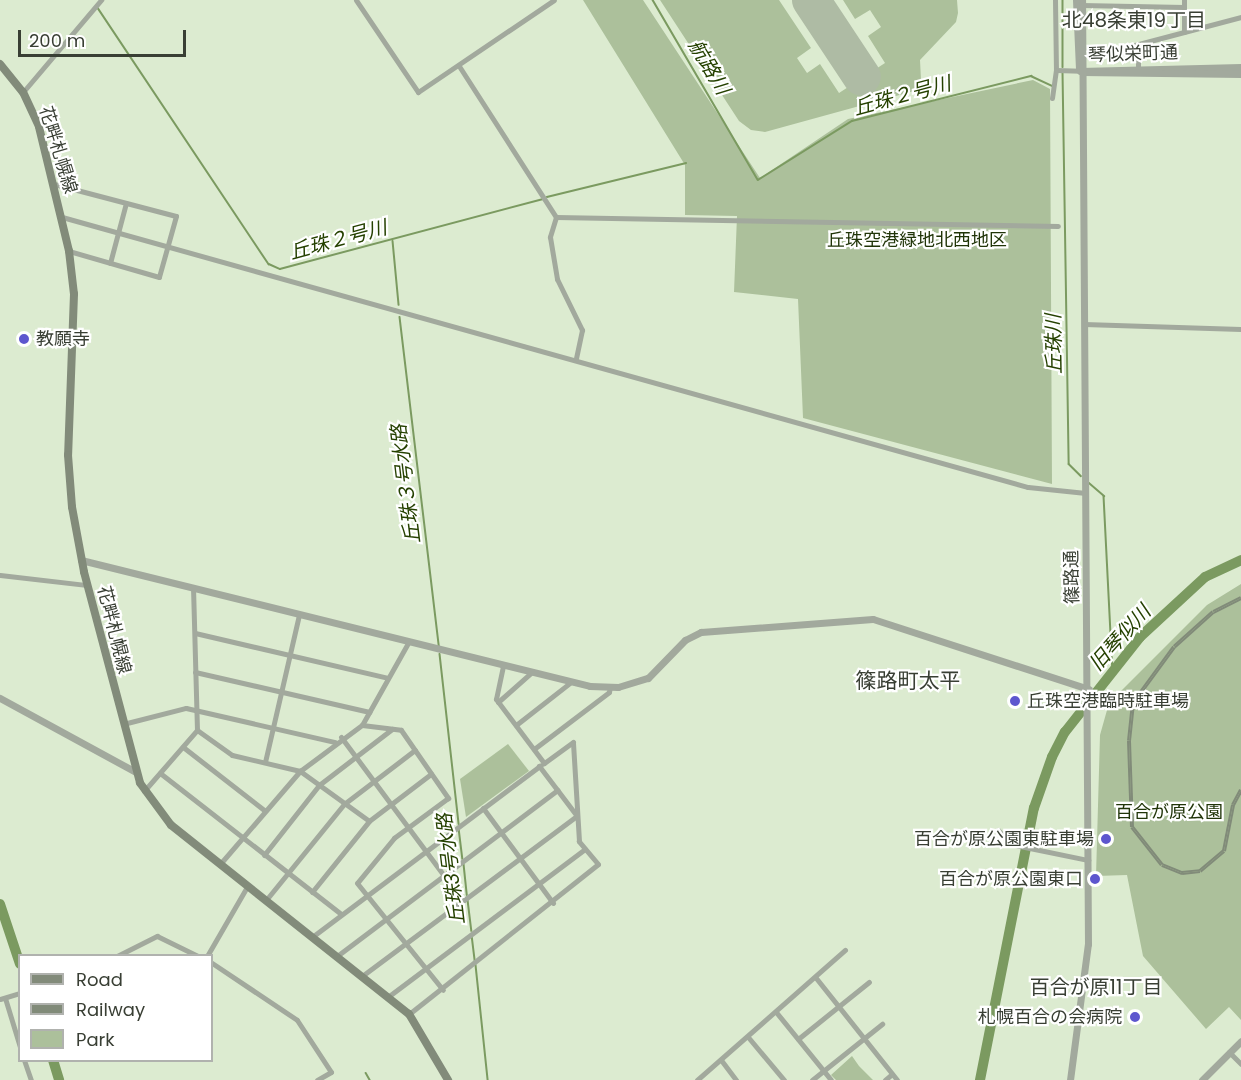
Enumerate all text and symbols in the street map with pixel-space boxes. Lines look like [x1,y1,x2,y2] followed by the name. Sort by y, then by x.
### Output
[1062,8,1206,32] district label: 北48条東19丁目
[21,18,189,56] scale bar
[29,28,85,53] text: 200 m
[683,35,735,99] water label: 航路川
[1088,42,1178,66] street label: 琴似栄町通
[851,71,953,121] water label: 丘珠２号川
[35,104,81,196] street label: 花畔札幌線
[287,215,389,265] water label: 丘珠２号川
[827,229,1007,251] park label: 丘珠空港緑地北西地区
[1041,314,1067,374] water label: 丘珠川
[36,328,90,350] place label: 教願寺
[17,332,31,346] marker: 教願寺
[387,423,425,545] water label: 丘珠３号水路
[1061,550,1083,604] street label: 篠路通
[93,584,135,676] street label: 花畔札幌線
[1084,600,1156,676] water label: 旧琴似川
[856,668,960,694] district label: 篠路町太平
[1027,690,1189,712] place label: 丘珠空港臨時駐車場
[1008,694,1022,708] marker: 丘珠空港臨時駐車場
[1115,801,1223,823] park label: 百合が原公園
[432,812,470,926] water label: 丘珠3号水路
[914,828,1094,850] place label: 百合が原公園東駐車場
[1099,832,1113,846] marker: 百合が原公園東駐車場
[939,868,1083,890] place label: 百合が原公園東口
[1088,872,1102,886] marker: 百合が原公園東口
[18,954,213,1062] legend
[76,967,123,992] text: Road
[1030,975,1162,999] district label: 百合が原11丁目
[76,997,145,1022] text: Railway
[978,1006,1122,1028] place label: 札幌百合の会病院
[1126,1008,1144,1026] marker: 札幌百合の会病院
[76,1027,115,1052] text: Park

